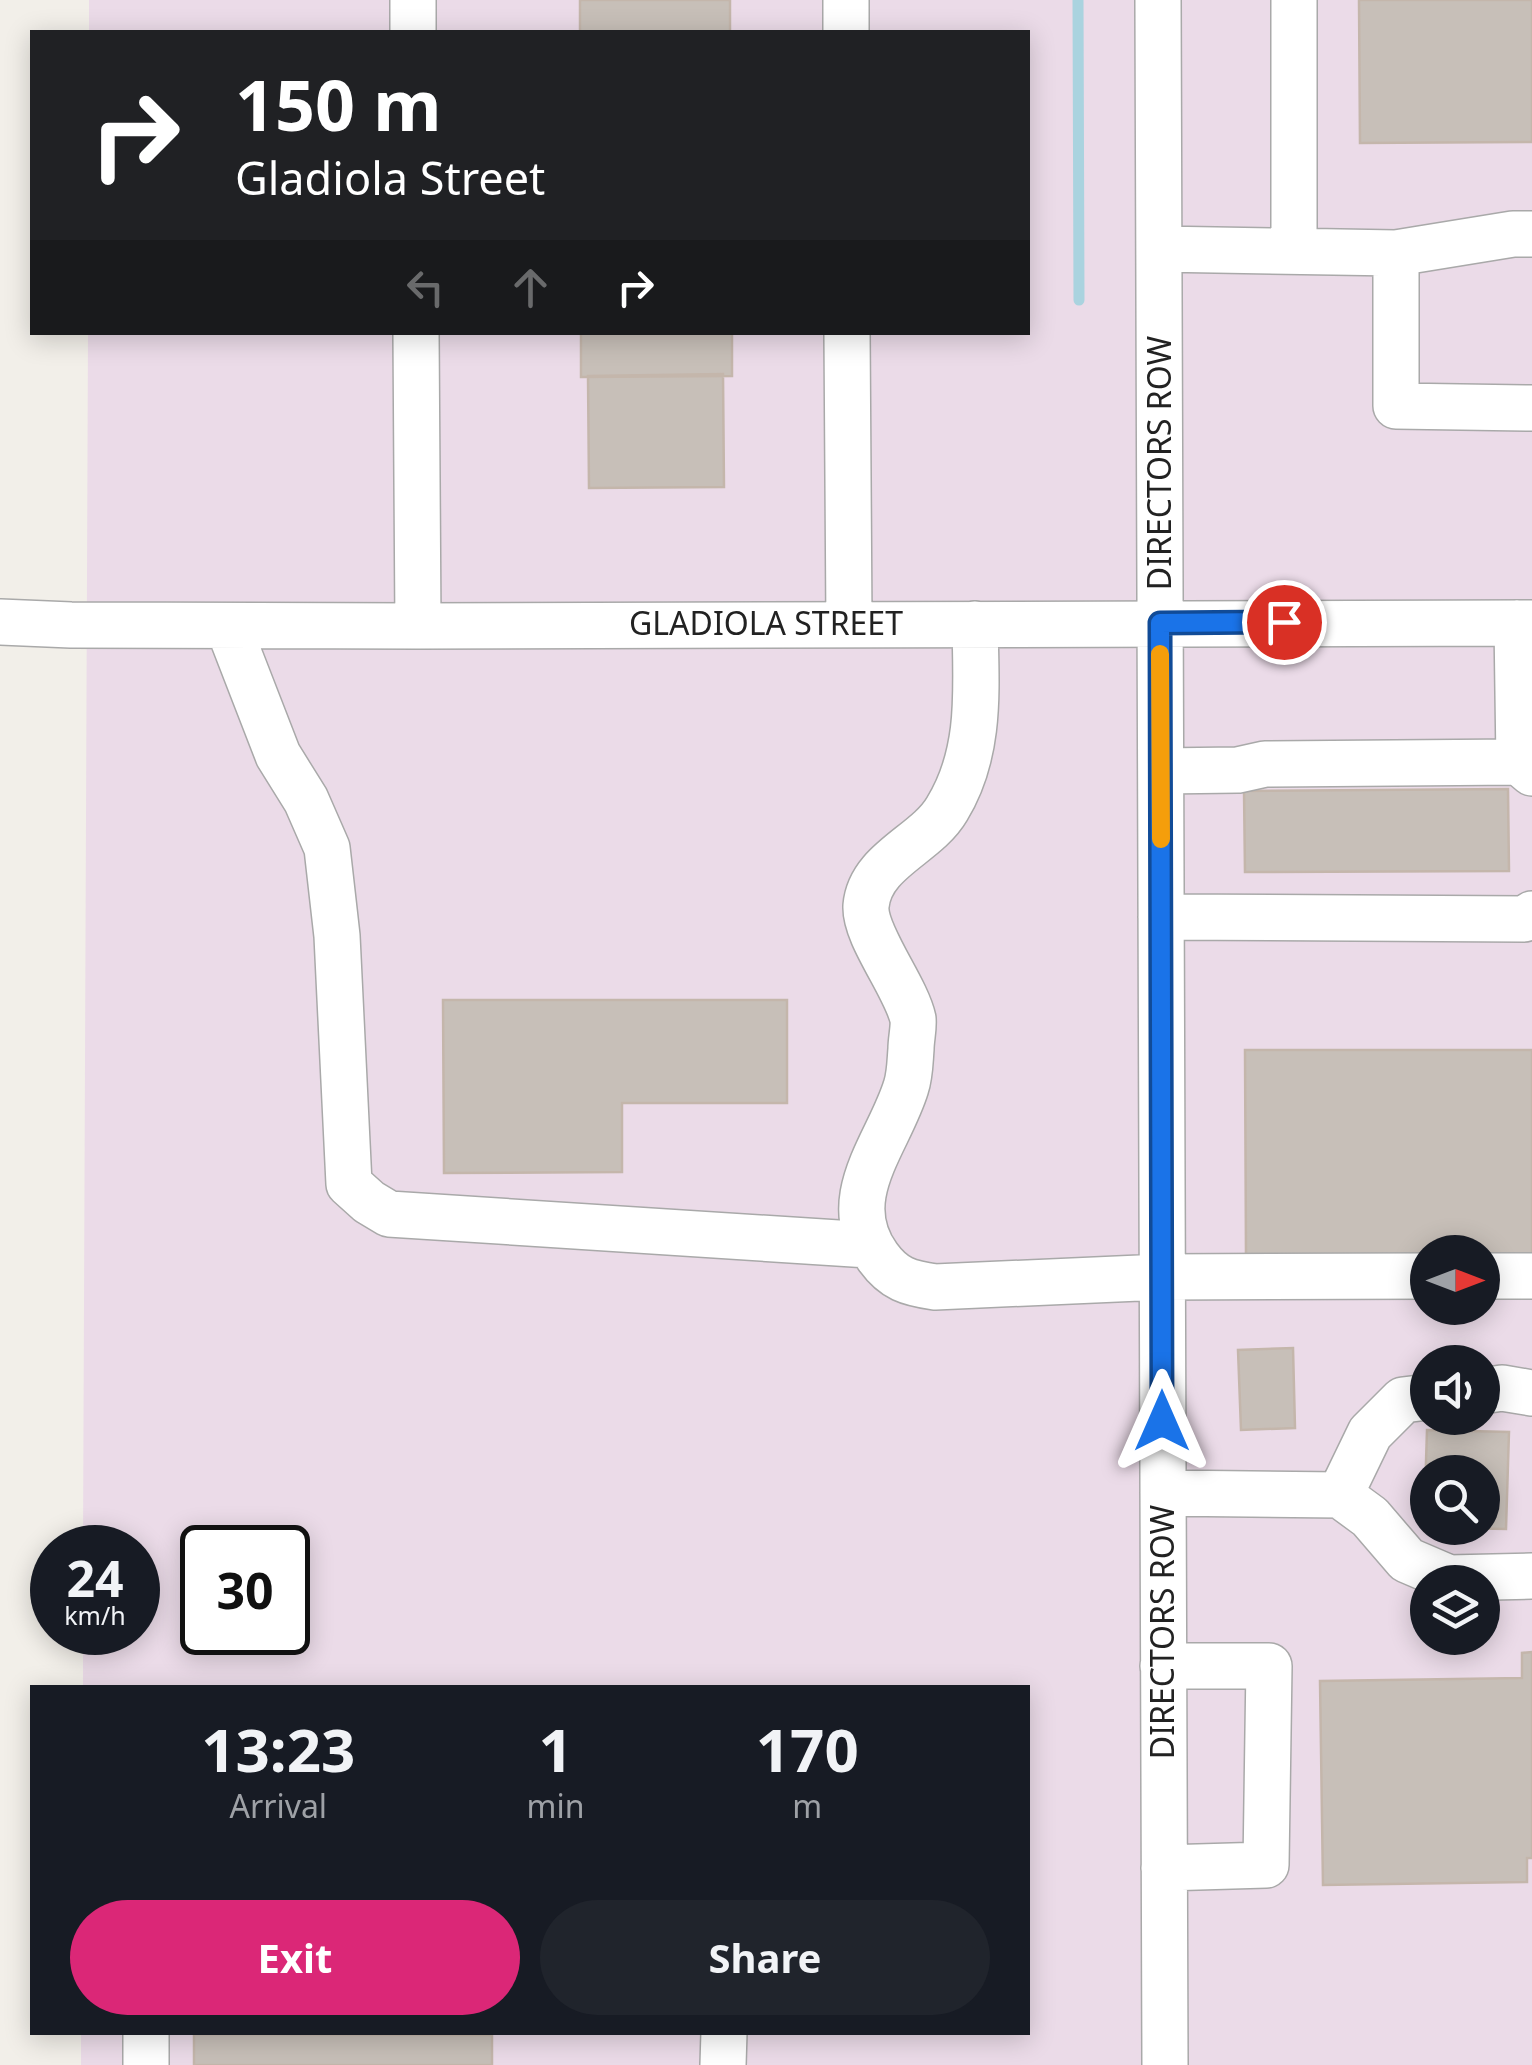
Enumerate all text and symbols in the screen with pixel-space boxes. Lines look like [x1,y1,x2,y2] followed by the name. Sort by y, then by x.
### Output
[235,56,442,152] text: 150 m
[70,70,200,200] icon: right
[235,147,545,208] text: Gladiola Street
[398,260,453,315] icon: left
[503,260,558,315] icon: ahead
[608,260,663,315] icon: right
[1137,336,1180,590] street label: DIRECTORS ROW
[1242,580,1327,665] pin
[1257,595,1312,650] icon: arrive
[629,601,903,644] street label: GLADIOLA STREET
[1410,1235,1500,1325] north arrow
[1410,1235,1500,1655] map controls
[1410,1345,1500,1435] button: sound
[1110,1369,1214,1473] position arrow
[1410,1455,1500,1545] button: search
[1140,1505,1183,1759] street label: DIRECTORS ROW
[180,1525,310,1655] speed limit sign: 30
[66,1544,124,1612] text: 24
[1410,1565,1500,1655] button: layers
[64,1598,126,1632] text: km/h
[201,1708,355,1790] text: 13:23
[538,1708,573,1790] text: 1
[756,1708,859,1790] text: 170
[230,1784,327,1827] text: Arrival
[527,1784,585,1827] text: min
[792,1784,822,1827] text: m
[70,1900,520,2015] button: Exit
[540,1900,990,2015] button: Share

